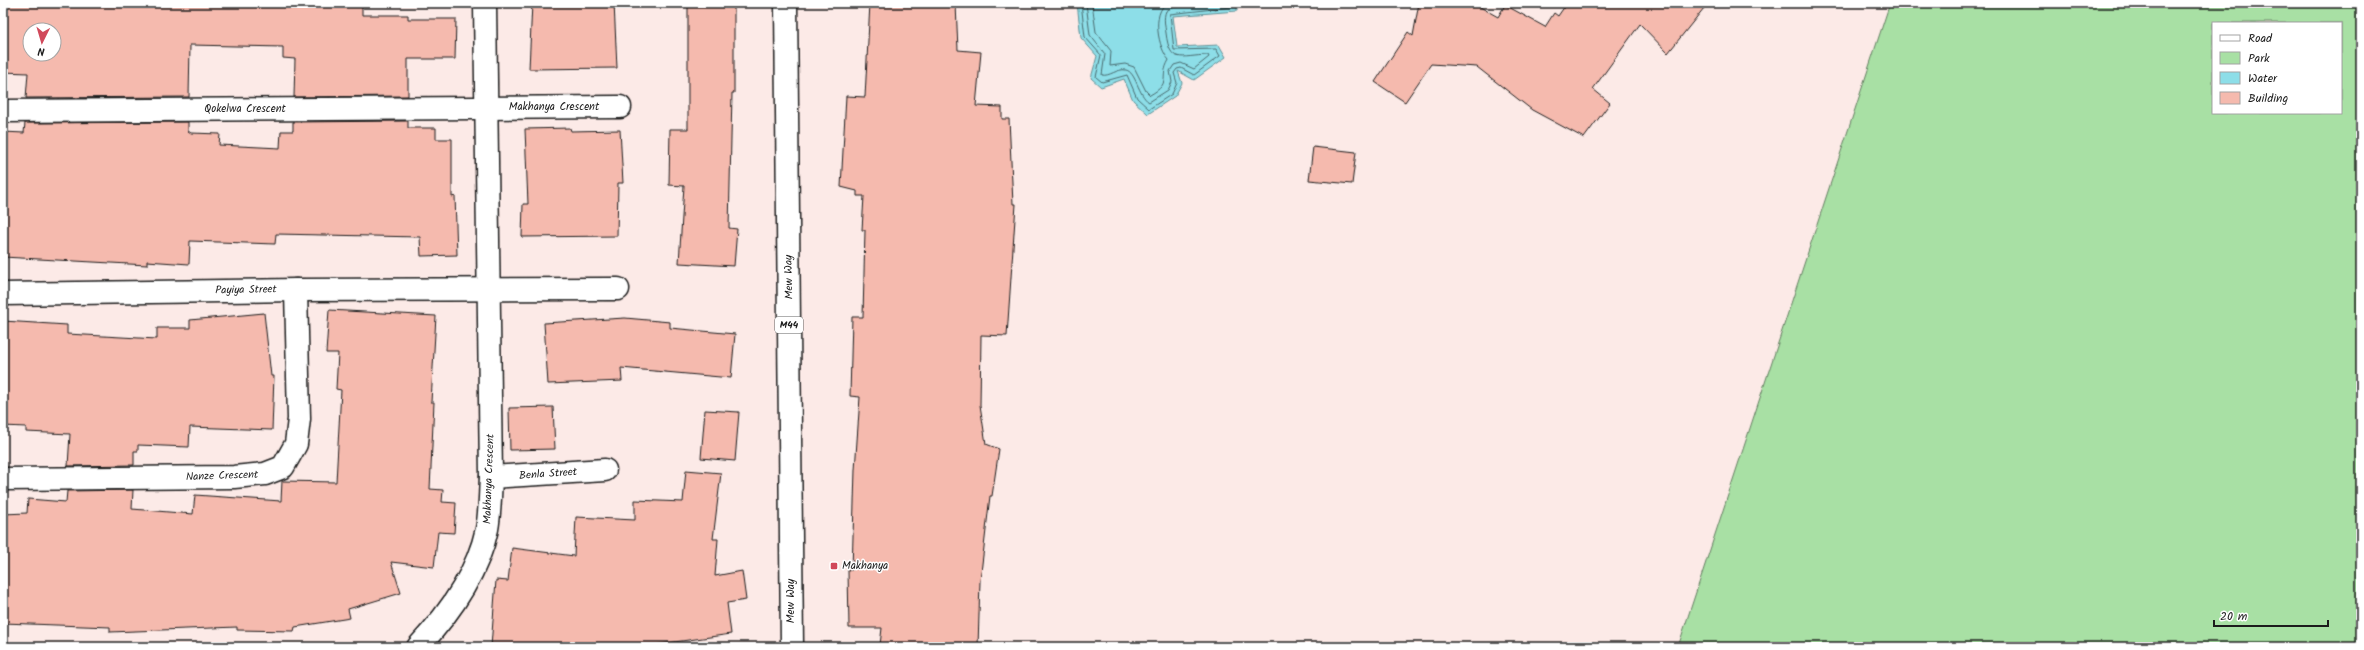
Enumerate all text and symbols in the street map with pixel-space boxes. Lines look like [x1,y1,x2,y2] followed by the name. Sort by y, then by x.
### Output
[22,22,62,62] north arrow
[2212,22,2342,114] legend
[2248,29,2273,48] text: Road
[37,42,45,60] text: N
[2248,49,2270,68] text: Park
[2248,69,2278,88] text: Water
[2248,89,2288,108] text: Building
[509,98,600,116] street label: Makhanya Crescent
[204,100,287,118] street label: Qokelwa Crescent
[780,254,798,299] street label: Mew Way
[215,280,278,300] street label: Payiya Street
[775,317,803,333] road number: M44
[478,433,500,525] street label: Makhanya Crescent
[518,463,578,485] street label: Benla Street
[185,466,259,486] street label: Nanze Crescent
[842,557,888,575] place label: Makhanya
[829,561,839,571] marker: Makhanya
[782,578,800,623] street label: Mew Way
[2214,602,2328,628] scale bar
[2220,607,2248,626] text: 20 m

